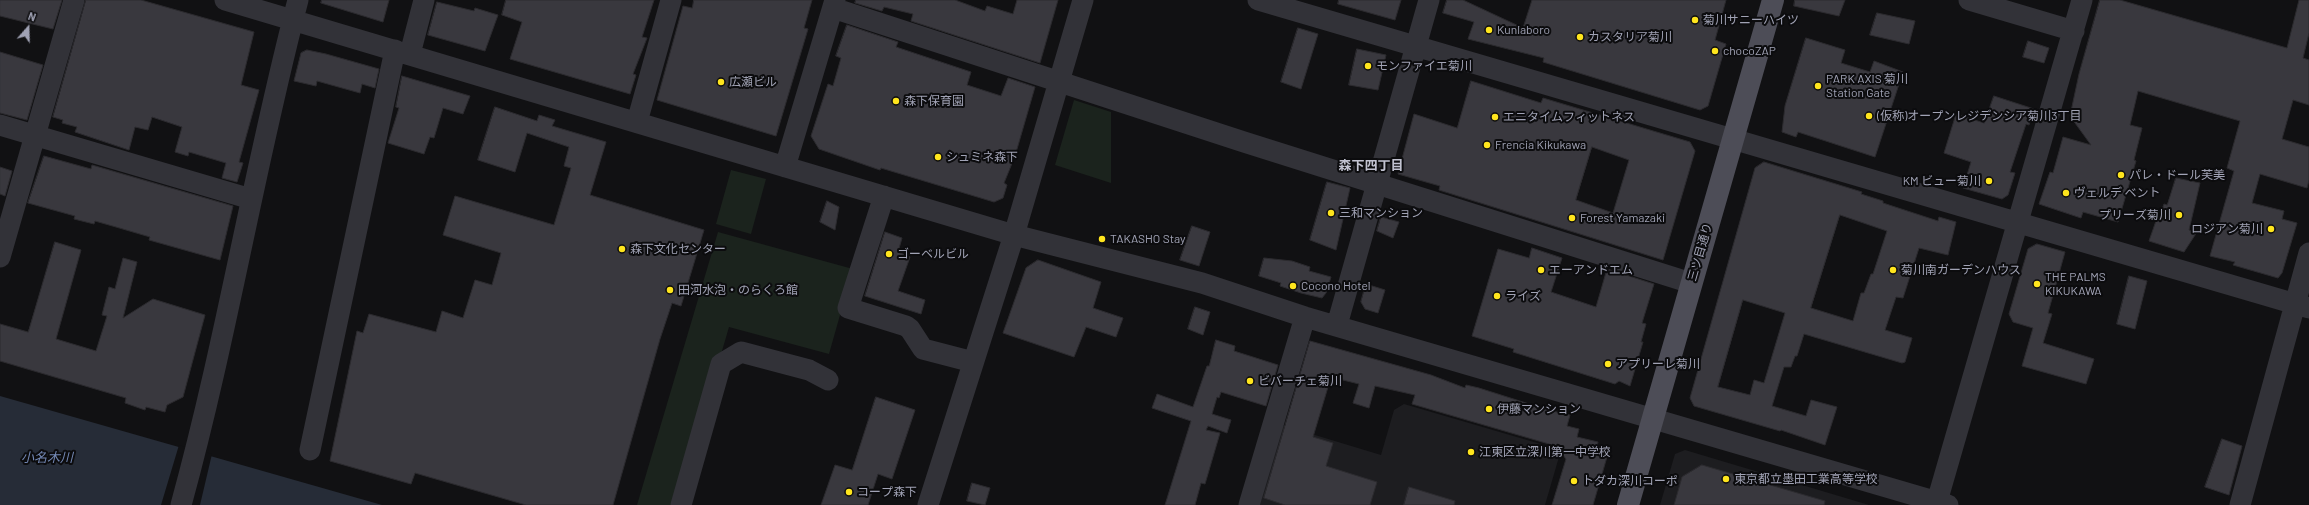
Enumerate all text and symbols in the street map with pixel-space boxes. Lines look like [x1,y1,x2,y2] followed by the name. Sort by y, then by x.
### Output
[8,8,48,48] north arrow
[27,9,38,24] text: N
[1703,13,1799,27] place label: 菊川サニーハイツ
[1690,15,1700,25] marker: 菊川サニーハイツ
[1497,23,1550,37] place label: Kunlaboro
[1484,25,1494,35] marker: Kunlaboro
[1588,30,1672,44] place label: カスタリア菊川
[1575,32,1585,42] marker: カスタリア菊川
[1723,44,1776,58] place label: chocoZAP
[1710,46,1720,56] marker: chocoZAP
[1376,59,1472,73] place label: モンファイエ菊川
[1363,61,1373,71] marker: モンファイエ菊川
[1826,72,1908,100] place label: PARK AXIS 菊川 Station Gate
[729,75,777,89] place label: 広瀬ビル
[716,77,726,87] marker: 広瀬ビル
[1813,81,1823,91] marker: PARK AXIS 菊川 Station Gate
[904,94,964,108] place label: 森下保育園
[891,96,901,106] marker: 森下保育園
[1877,109,2081,123] place label: (仮称)オープンレジデンシア菊川3丁目
[1503,110,1635,124] place label: エニタイムフィットネス
[1864,111,1874,121] marker: (仮称)オープンレジデンシア菊川3丁目
[1490,112,1500,122] marker: エニタイムフィットネス
[1495,138,1586,152] place label: Frencia Kikukawa
[1482,140,1492,150] marker: Frencia Kikukawa
[946,150,1018,164] place label: シュミネ森下
[933,152,943,162] marker: シュミネ森下
[1339,158,1403,174] district label: 森下四丁目
[2129,168,2225,182] place label: パレ・ドール芙美
[2116,170,2126,180] marker: パレ・ドール芙美
[1903,174,1981,188] place label: KM ビュー菊川
[1984,176,1994,186] marker: KM ビュー菊川
[2074,186,2160,200] place label: ヴェルデ ベント
[2061,188,2071,198] marker: ヴェルデ ベント
[1339,206,1423,220] place label: 三和マンション
[1326,208,1336,218] marker: 三和マンション
[2099,208,2171,222] place label: プリーズ菊川
[2174,210,2184,220] marker: プリーズ菊川
[1580,211,1665,225] place label: Forest Yamazaki
[1567,213,1577,223] marker: Forest Yamazaki
[1685,221,1715,283] street label: 三ツ目通り
[2191,222,2263,236] place label: ロジアン菊川
[2266,224,2276,234] marker: ロジアン菊川
[1110,232,1186,246] place label: TAKASHO Stay
[1097,234,1107,244] marker: TAKASHO Stay
[630,242,726,256] place label: 森下文化センター
[617,244,627,254] marker: 森下文化センター
[897,247,969,261] place label: ゴーベルビル
[884,249,894,259] marker: ゴーベルビル
[1549,263,1633,277] place label: エーアンドエム
[1901,263,2021,277] place label: 菊川南ガーデンハウス
[1536,265,1546,275] marker: エーアンドエム
[1888,265,1898,275] marker: 菊川南ガーデンハウス
[2045,270,2106,298] place label: THE PALMS KIKUKAWA
[1301,279,1371,293] place label: Cocono Hotel
[2032,279,2042,289] marker: THE PALMS KIKUKAWA
[1288,281,1298,291] marker: Cocono Hotel
[678,283,798,297] place label: 田河水泡・のらくろ館
[665,285,675,295] marker: 田河水泡・のらくろ館
[1505,289,1541,303] place label: ライズ
[1492,291,1502,301] marker: ライズ
[1616,357,1700,371] place label: アプリーレ菊川
[1603,359,1613,369] marker: アプリーレ菊川
[1258,374,1342,388] place label: ビバーチェ菊川
[1245,376,1255,386] marker: ビバーチェ菊川
[1497,402,1581,416] place label: 伊藤マンション
[1484,404,1494,414] marker: 伊藤マンション
[1479,445,1611,459] place label: 江東区立深川第一中学校
[1466,447,1476,457] marker: 江東区立深川第一中学校
[21,450,73,466] water label: 小名木川
[1734,472,1878,486] place label: 東京都立墨田工業高等学校
[1582,474,1678,488] place label: トダカ深川コーポ
[1721,474,1731,484] marker: 東京都立墨田工業高等学校
[1569,476,1579,486] marker: トダカ深川コーポ
[857,485,917,499] place label: コープ森下
[844,487,854,497] marker: コープ森下

